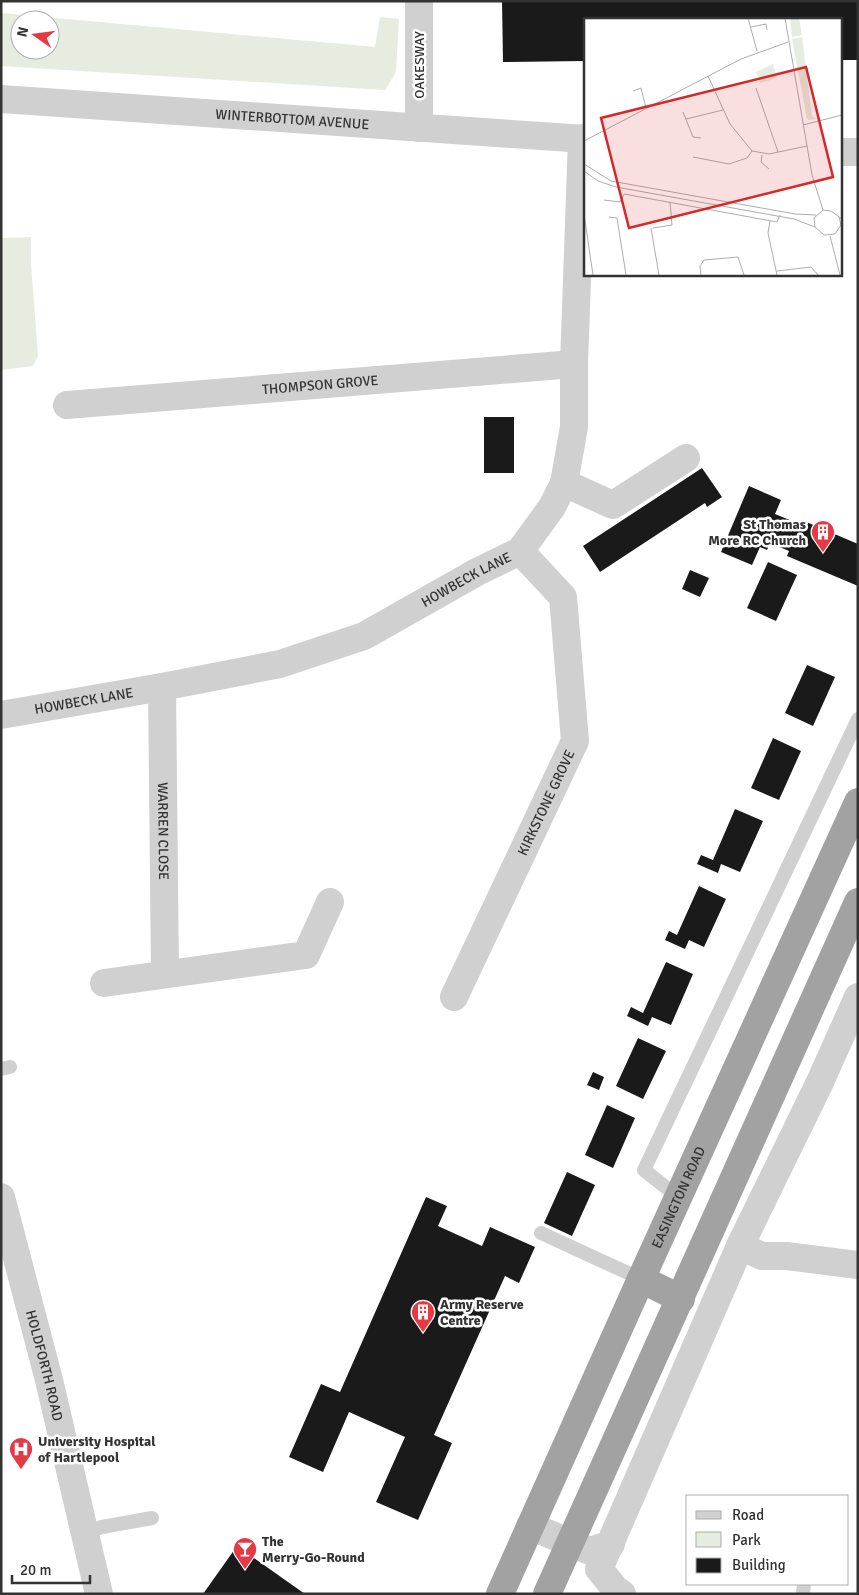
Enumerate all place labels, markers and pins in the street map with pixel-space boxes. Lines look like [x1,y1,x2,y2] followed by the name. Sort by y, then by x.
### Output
[708,516,806,549] place label: St Thomas More RC Church
[810,519,836,553] building icon: St Thomas More RC Church
[440,1296,524,1329] place label: Army Reserve Centre
[410,1299,436,1333] building icon: Army Reserve Centre
[38,1433,156,1466] place label: University Hospital of Hartlepool
[8,1436,34,1470] hospital icon: University Hospital of Hartlepool
[262,1533,365,1566] place label: The Merry-Go-Round
[232,1536,258,1570] bar icon: The Merry-Go-Round

